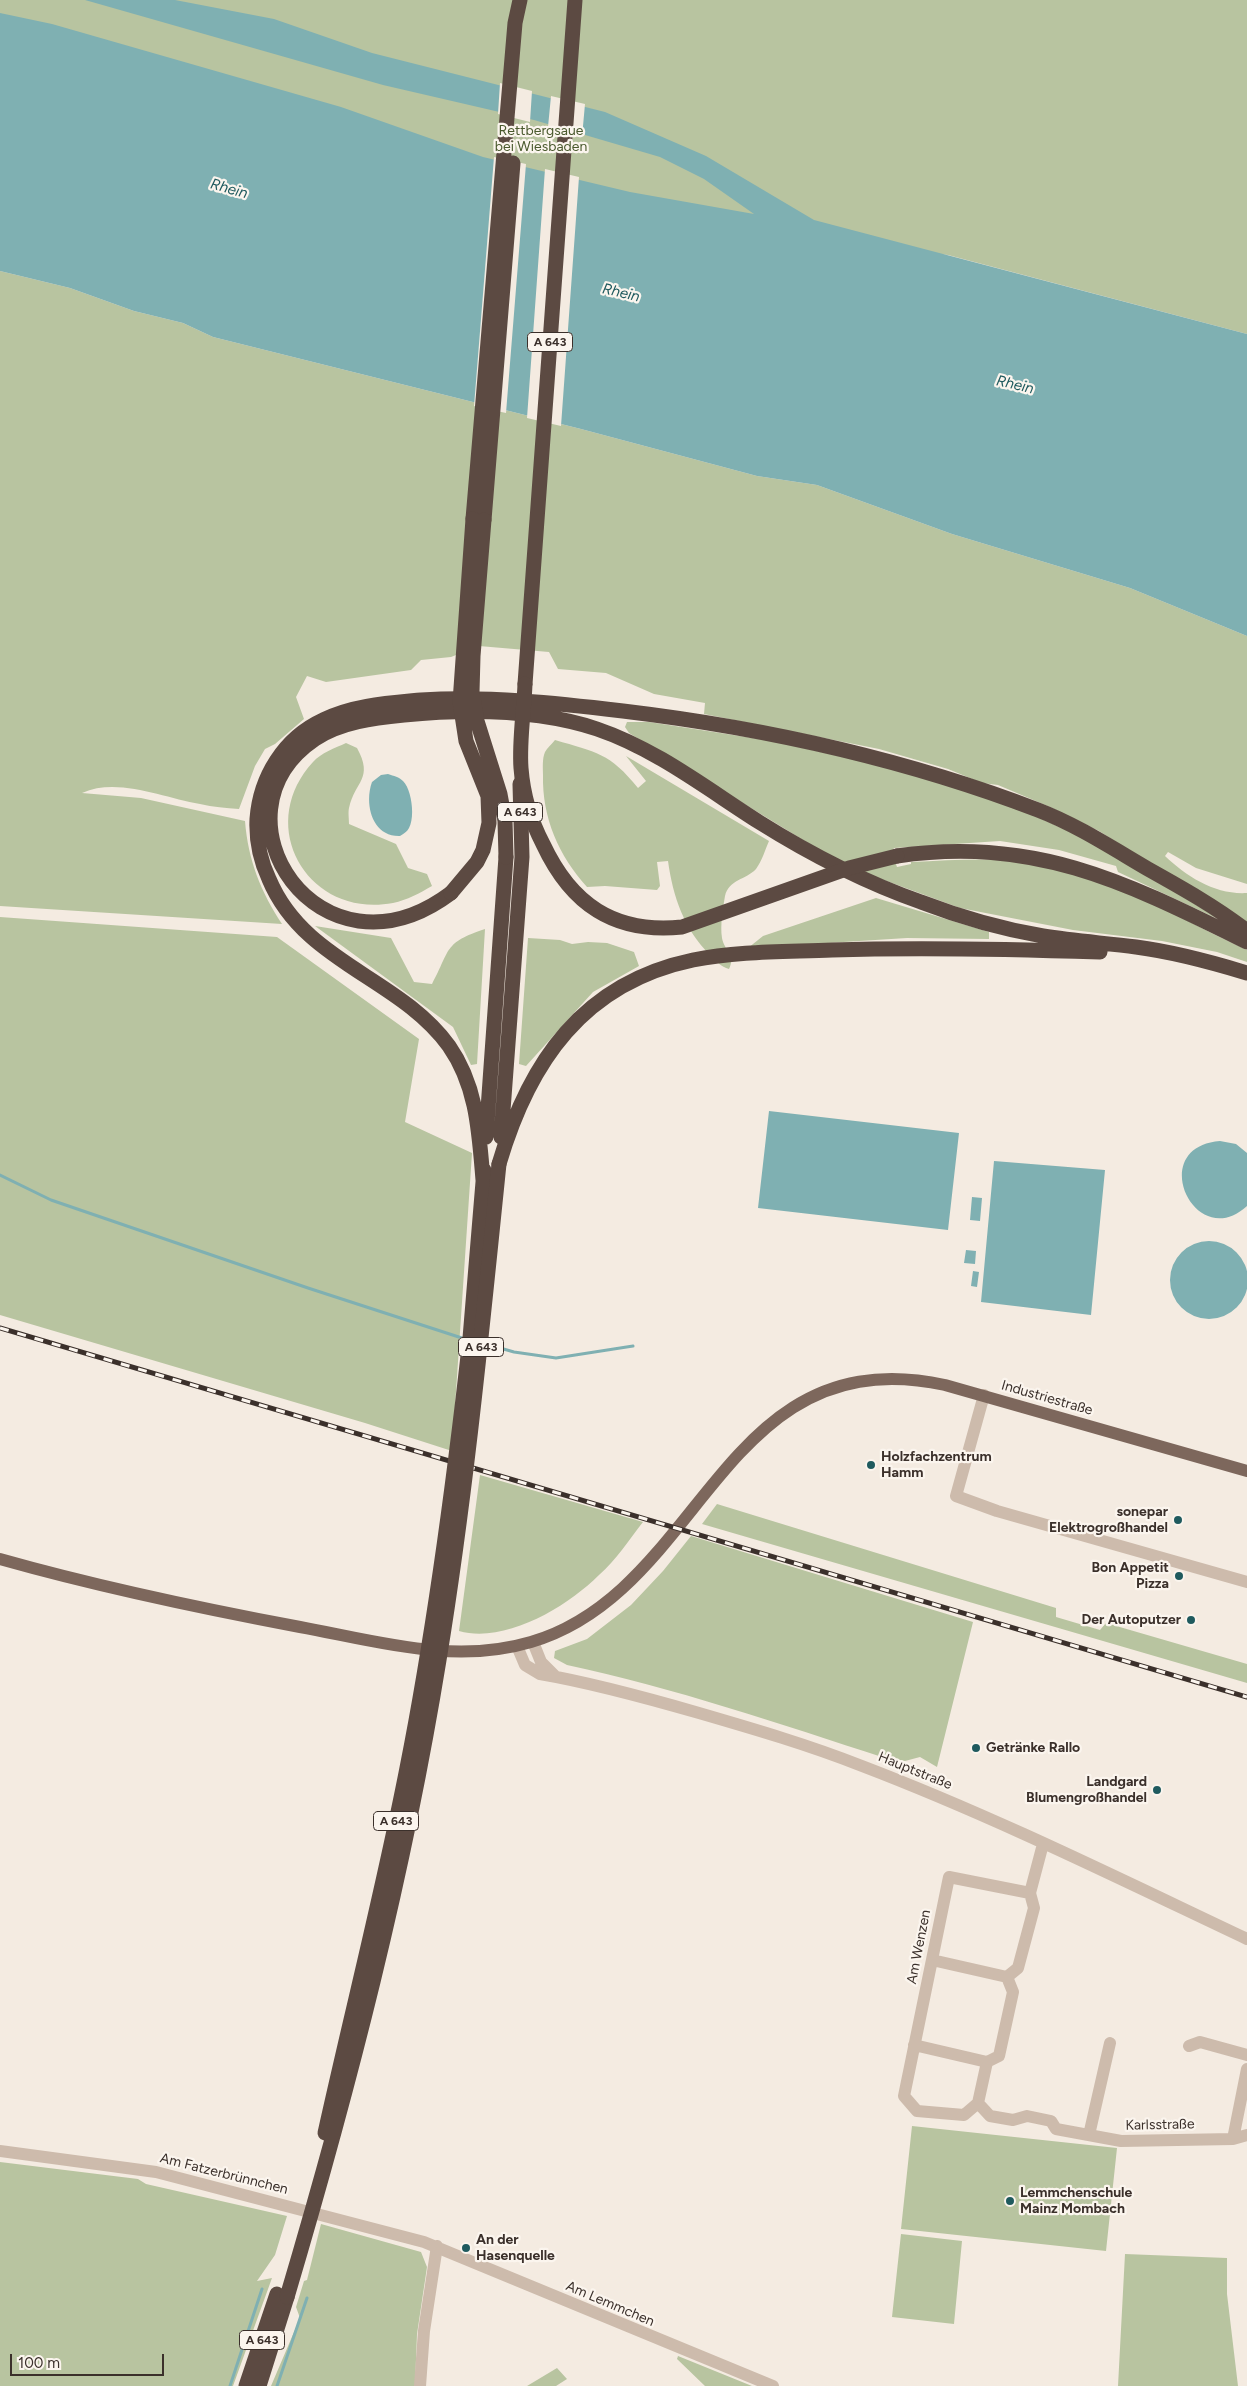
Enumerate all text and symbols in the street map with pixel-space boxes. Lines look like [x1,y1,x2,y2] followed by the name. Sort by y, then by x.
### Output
[495,123,587,156] park label: Rettbergsaue bei Wiesbaden
[208,175,250,203] water label: Rhein
[601,280,641,306] water label: Rhein
[528,332,572,352] road number: A 643
[995,372,1035,398] water label: Rhein
[498,802,542,822] road number: A 643
[458,1338,504,1356] road number: A 643
[999,1377,1095,1419] street label: Industriestraße
[881,1449,992,1481] place label: Holzfachzentrum Hamm
[865,1459,877,1471] marker: Holzfachzentrum Hamm
[1049,1504,1168,1536] place label: sonepar Elektrogroßhandel
[1172,1514,1184,1526] marker: sonepar Elektrogroßhandel
[1092,1560,1169,1592] place label: Bon Appetit Pizza
[1173,1570,1185,1582] marker: Bon Appetit Pizza
[1081,1612,1181,1628] place label: Der Autoputzer
[1185,1614,1197,1626] marker: Der Autoputzer
[986,1740,1080,1756] place label: Getränke Rallo
[970,1742,982,1754] marker: Getränke Rallo
[876,1749,954,1793] street label: Hauptstraße
[1026,1774,1147,1806] place label: Landgard Blumengroßhandel
[1151,1784,1163,1796] marker: Landgard Blumengroßhandel
[374,1812,418,1830] road number: A 643
[904,1908,934,1986] street label: Am Wenzen
[1125,2116,1195,2134] street label: Karlsstraße
[158,2150,290,2198] street label: Am Fatzerbrünnchen
[1020,2185,1132,2218] place label: Lemmchenschule Mainz Mombach
[1004,2195,1016,2207] marker: Lemmchenschule Mainz Mombach
[476,2232,555,2264] place label: An der Hasenquelle
[460,2242,472,2254] marker: An der Hasenquelle
[563,2278,657,2330] street label: Am Lemmchen
[240,2330,284,2350] road number: A 643
[12,2344,166,2376] scale bar
[18,2354,60,2372] text: 100 m

